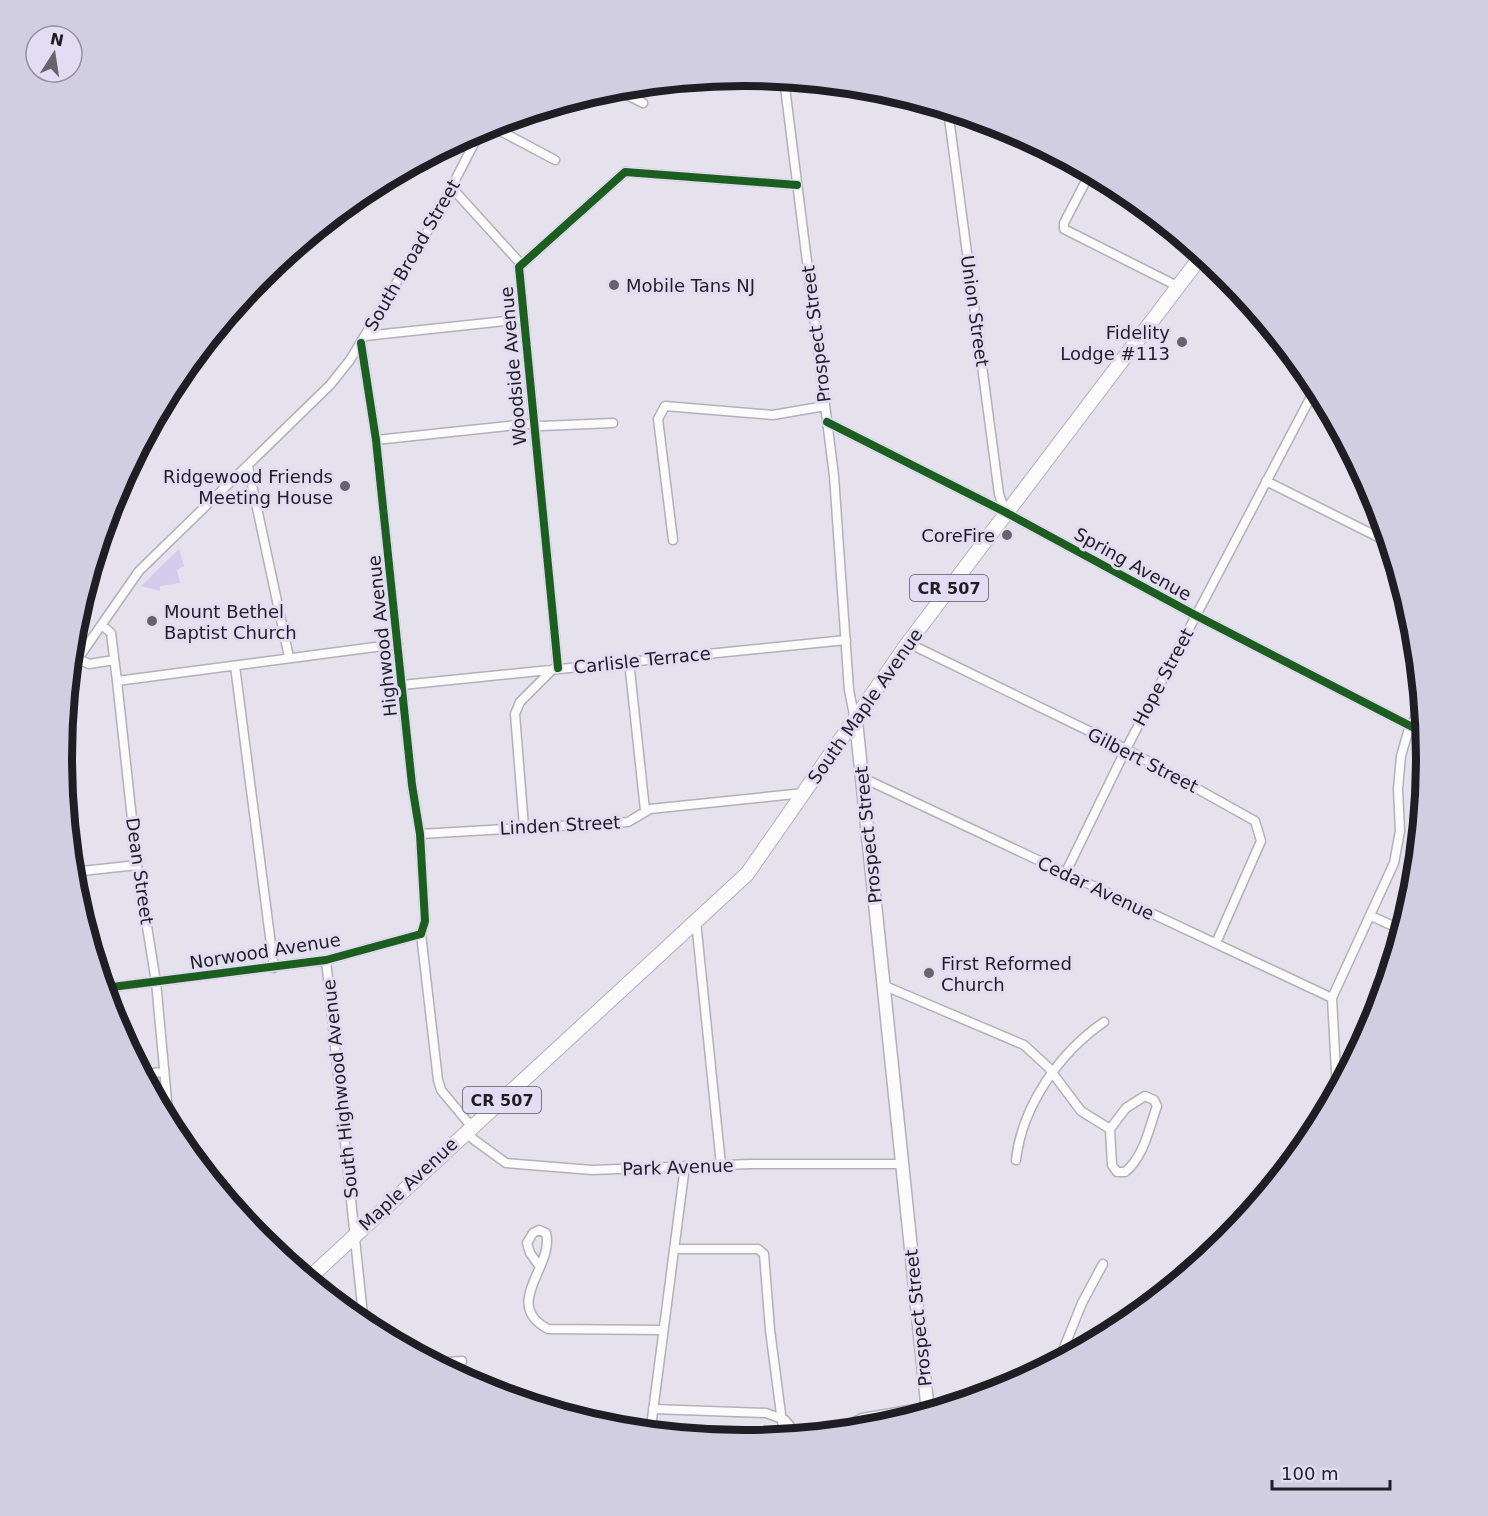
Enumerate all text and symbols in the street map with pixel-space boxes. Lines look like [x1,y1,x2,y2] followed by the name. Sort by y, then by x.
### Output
[24,24,84,84] north arrow
[48,29,66,51] text: N
[360,176,464,334] street label: South Broad Street
[957,254,993,368] street label: Union Street
[797,264,835,404] street label: Prospect Street
[626,275,755,296] place label: Mobile Tans NJ
[607,278,621,292] marker: Mobile Tans NJ
[496,286,530,446] street label: Woodside Avenue
[1060,322,1170,364] place label: Fidelity Lodge #113
[1175,335,1189,349] marker: Fidelity Lodge #113
[163,466,333,508] place label: Ridgewood Friends Meeting House
[338,479,352,493] marker: Ridgewood Friends Meeting House
[1071,523,1195,605] street label: Spring Avenue
[921,525,995,546] place label: CoreFire
[1000,528,1014,542] marker: CoreFire
[363,554,401,718] street label: Highwood Avenue
[910,575,988,601] road number: CR 507
[164,601,297,643] place label: Mount Bethel Baptist Church
[145,614,159,628] marker: Mount Bethel Baptist Church
[803,624,927,788] street label: South Maple Avenue
[1129,625,1197,729] street label: Hope Street
[572,642,712,678] street label: Carlisle Terrace
[1084,723,1202,797] street label: Gilbert Street
[850,765,886,905] street label: Prospect Street
[499,811,621,839] street label: Linden Street
[122,816,158,926] street label: Dean Street
[1034,852,1158,924] street label: Cedar Avenue
[188,929,342,973] street label: Norwood Avenue
[941,953,1072,995] place label: First Reformed Church
[922,966,936,980] marker: First Reformed Church
[318,978,362,1200] street label: South Highwood Avenue
[463,1087,541,1113] road number: CR 507
[355,1133,461,1235] street label: Maple Avenue
[622,1155,734,1179] street label: Park Avenue
[900,1248,936,1388] street label: Prospect Street
[1272,1453,1390,1491] scale bar
[1281,1463,1339,1484] text: 100 m

